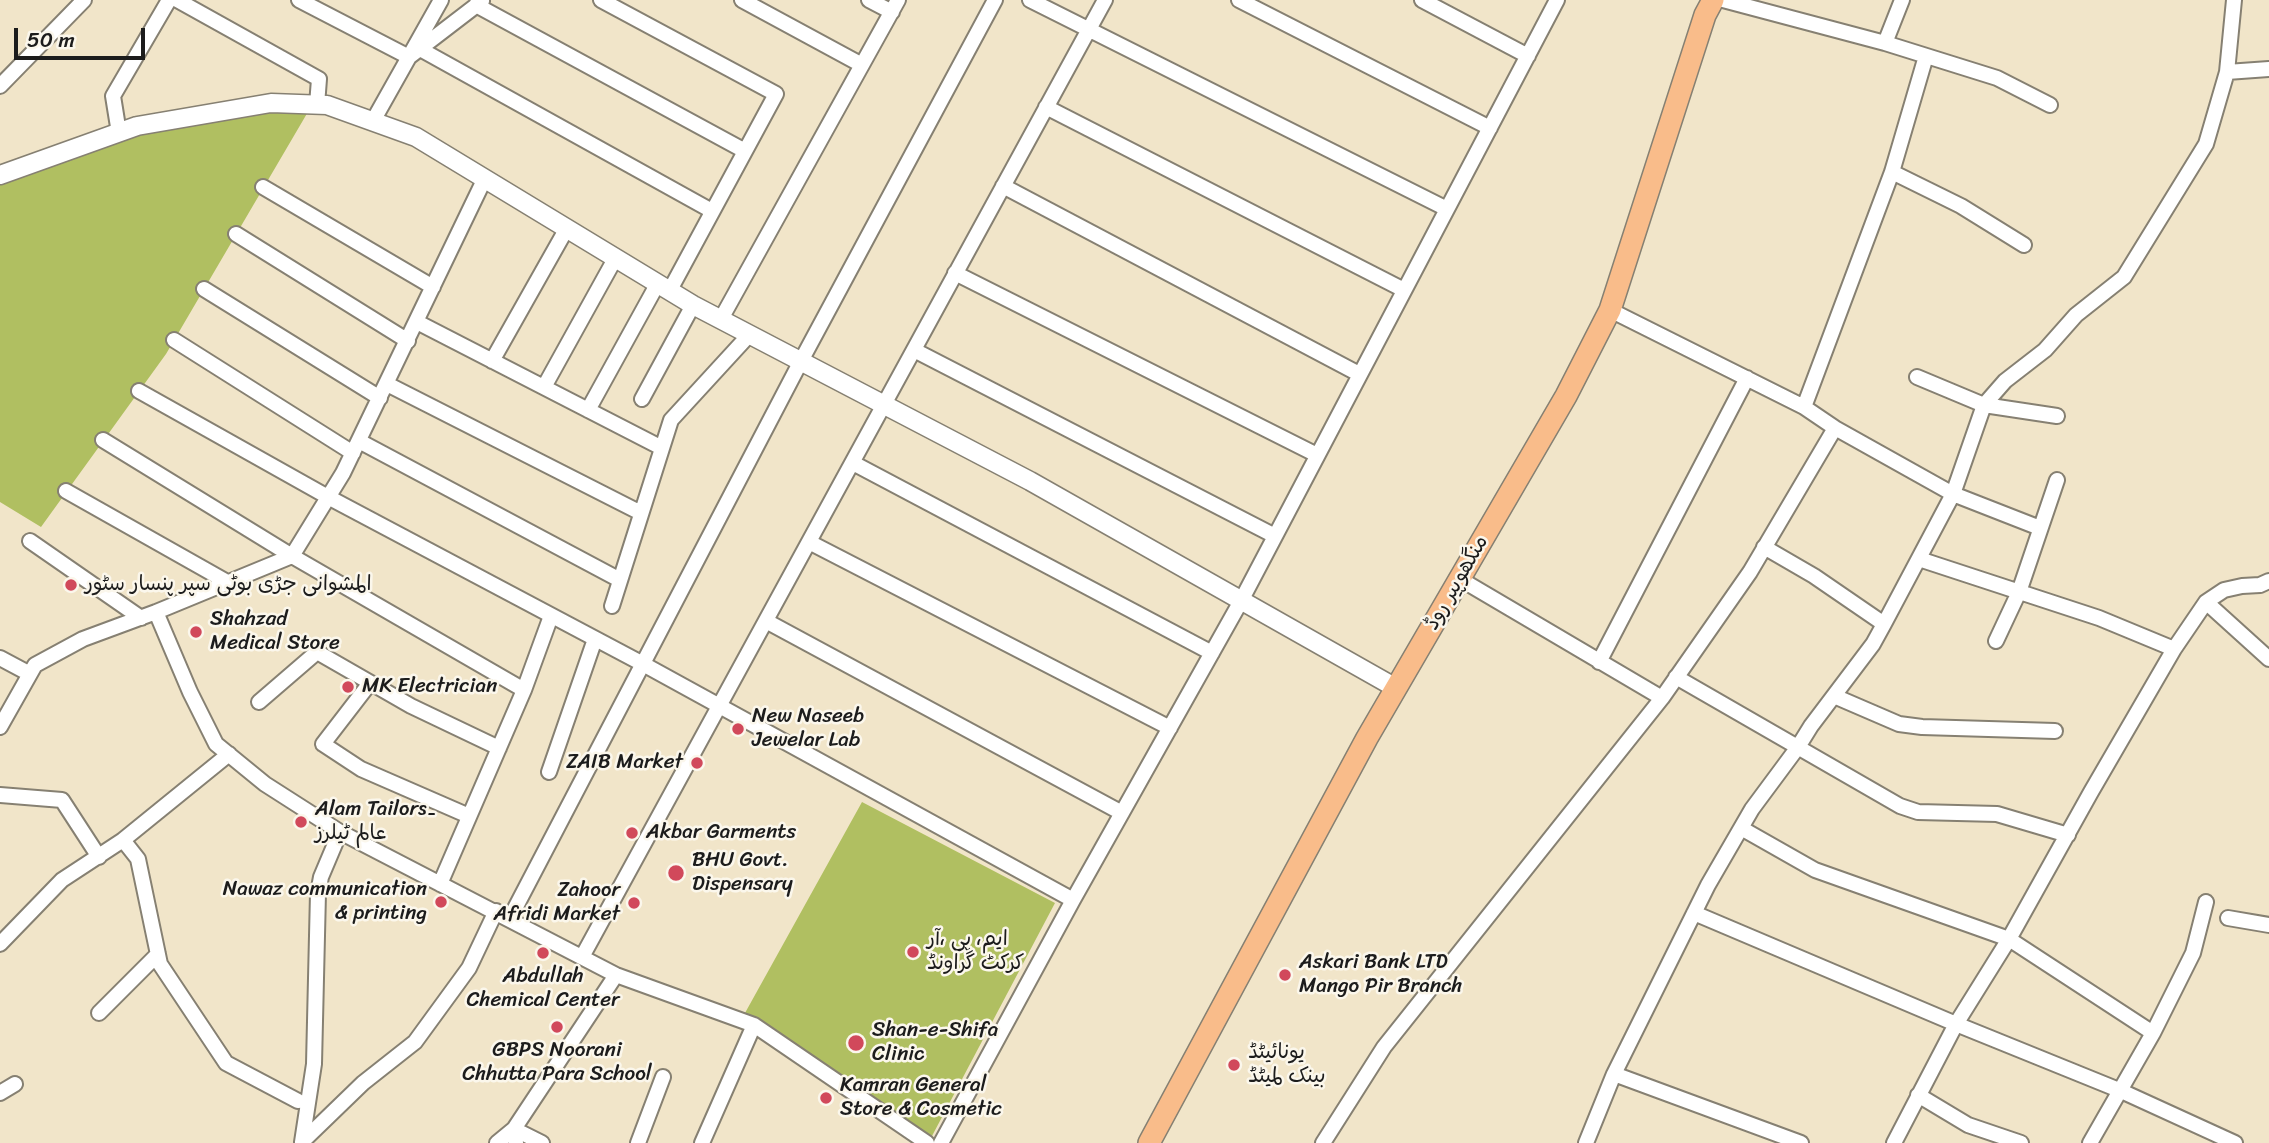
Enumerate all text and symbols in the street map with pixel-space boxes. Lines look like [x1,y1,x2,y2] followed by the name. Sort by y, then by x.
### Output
[18,14,149,58] scale bar
[27,21,75,59] text: 50 m
[1420,531,1494,635] street label: منگھوپیر روڈ
[85,572,372,598] place label: المشوانی جڑی بوٹی سپر پنسار سٹور
[63,577,79,593] marker: المشوانی جڑی بوٹی سپر پنسار سٹور
[210,607,340,657] place label: Shahzad Medical Store
[188,624,204,640] marker: Shahzad Medical Store
[362,674,497,700] place label: MK Electrician
[340,679,356,695] marker: MK Electrician
[752,704,864,754] place label: New Naseeb Jewelar Lab
[730,721,746,737] marker: New Naseeb Jewelar Lab
[566,750,683,776] place label: ZAIB Market
[689,755,705,771] marker: ZAIB Market
[315,797,437,847] place label: Alam Tailors۔ عالم ٹیلرز
[293,814,309,830] marker: Alam Tailors۔ عالم ٹیلرز
[646,820,796,846] place label: Akbar Garments
[624,825,640,841] marker: Akbar Garments
[692,848,793,898] place label: BHU Govt. Dispensary
[666,863,686,883] marker: BHU Govt. Dispensary
[223,877,427,927] place label: Nawaz communication & printing
[493,878,620,928] place label: Zahoor Afridi Market
[433,894,449,910] marker: Nawaz communication & printing
[626,895,642,911] marker: Zahoor Afridi Market
[927,927,1025,977] place label: ایم، پی ،آر کرکٹ گراونڈ
[905,944,921,960] marker: ایم، پی ،آر کرکٹ گراونڈ
[535,945,551,961] marker: Abdullah Chemical Center
[1299,950,1463,1000] place label: Askari Bank LTD Mango Pir Branch
[466,964,620,1014] place label: Abdullah Chemical Center
[1277,967,1293,983] marker: Askari Bank LTD Mango Pir Branch
[872,1018,998,1068] place label: Shan-e-Shifa Clinic
[549,1019,565,1035] marker: GBPS Noorani Chhutta Para School
[846,1033,866,1053] marker: Shan-e-Shifa Clinic
[462,1038,652,1088] place label: GBPS Noorani Chhutta Para School
[1248,1040,1326,1090] place label: یونائیٹڈ بینک لمیٹڈ
[1226,1057,1242,1073] marker: یونائیٹڈ بینک لمیٹڈ
[840,1073,1002,1123] place label: Kamran General Store & Cosmetic
[818,1090,834,1106] marker: Kamran General Store & Cosmetic

